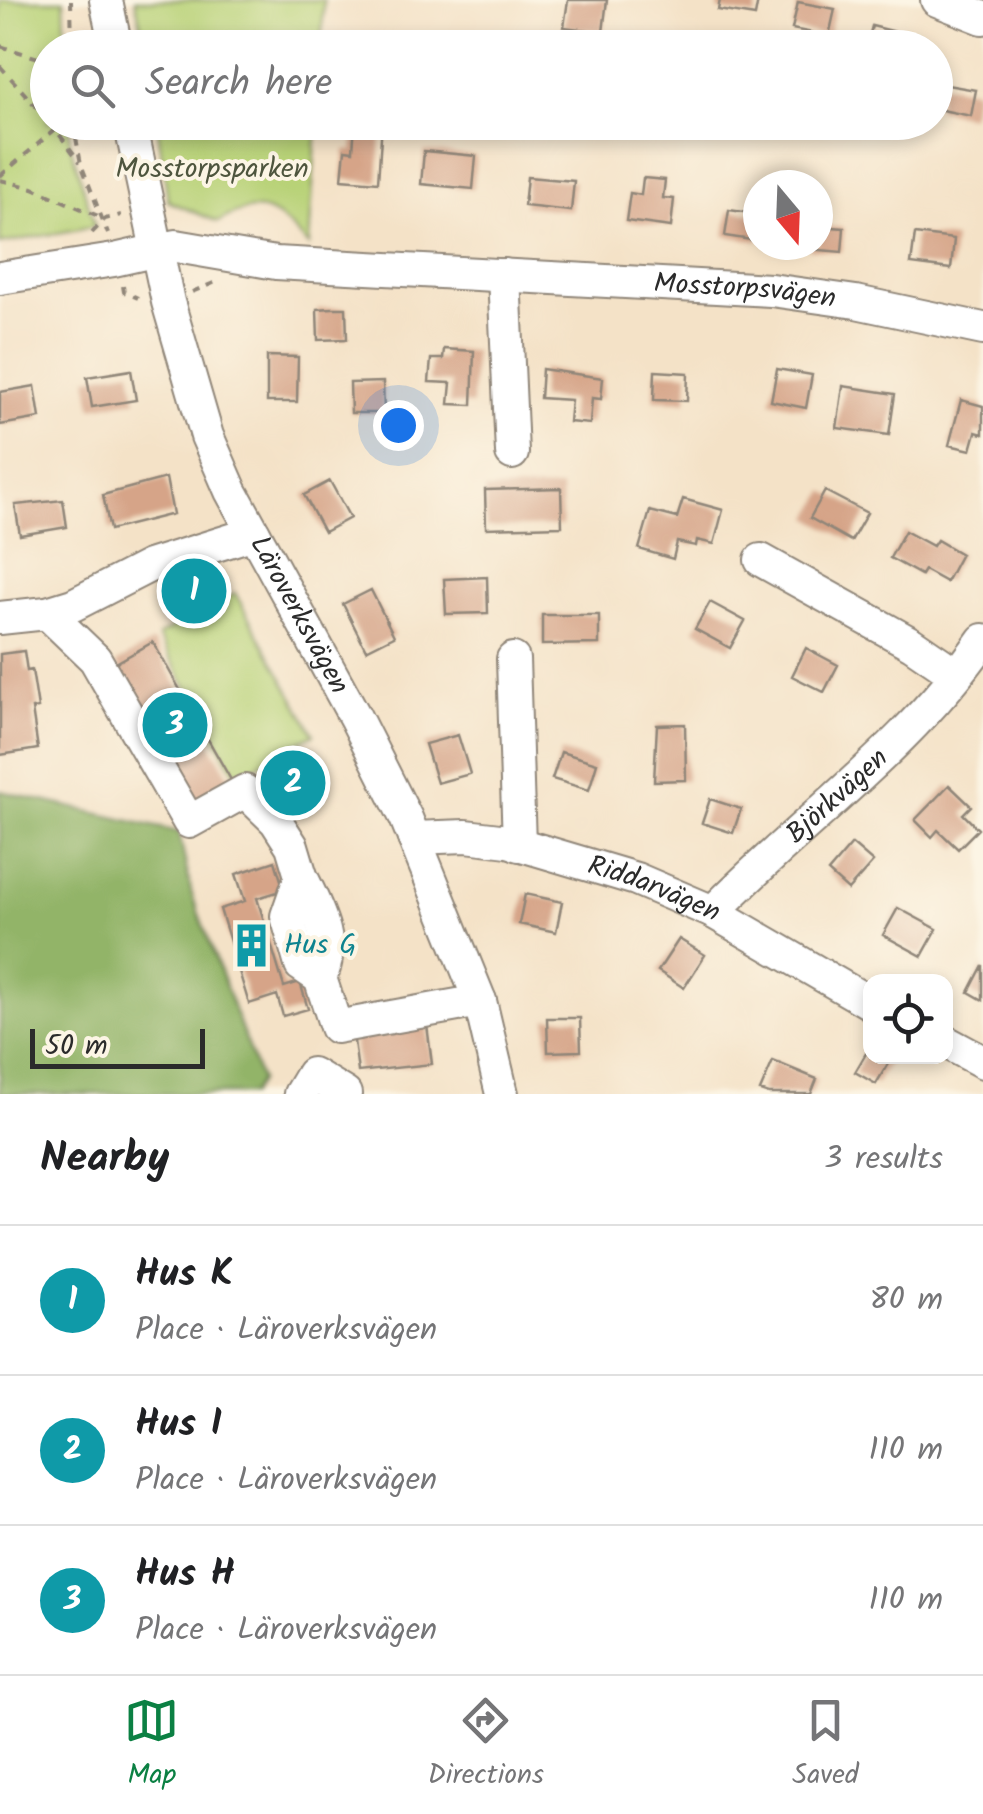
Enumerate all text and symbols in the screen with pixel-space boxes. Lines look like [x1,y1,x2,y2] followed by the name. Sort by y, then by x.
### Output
[30,30,953,140] search box
[145,55,332,115] text: Search here
[65,58,120,113] icon: search
[115,147,309,192] park label: Mosstorpsparken
[743,170,833,260] north arrow
[652,261,839,321] street label: Mosstorpsvägen
[373,400,424,451] your location
[237,527,361,703] street label: Läroverksvägen
[162,554,226,628] pin: 1
[142,688,208,762] pin: 3
[776,737,899,855] street label: Björkvägen
[260,746,326,820] pin: 2
[582,843,727,935] street label: Riddarvägen
[227,921,275,969] building icon: Hus G
[284,923,357,968] place label: Hus G
[863,974,953,1064] map controls
[863,974,953,1064] button: locate
[30,1024,205,1068] scale bar
[45,1024,108,1069] text: 50 m
[40,1126,169,1193] text: Nearby
[824,1134,943,1185] text: 3 results
[135,1245,233,1305] text: Hus K
[68,1275,77,1326] text: 1
[869,1275,943,1326] text: 80 m
[135,1305,437,1356] text: Place · Läroverksvägen
[135,1395,222,1455] text: Hus I
[63,1425,82,1476] text: 2
[869,1425,943,1476] text: 110 m
[135,1455,437,1506] text: Place · Läroverksvägen
[135,1545,235,1605] text: Hus H
[64,1575,81,1626] text: 3
[869,1575,943,1626] text: 110 m
[135,1605,437,1656] text: Place · Läroverksvägen
[124,1693,179,1798] tab: Map
[428,1693,544,1798] tab: Directions
[792,1693,859,1798] tab: Saved

